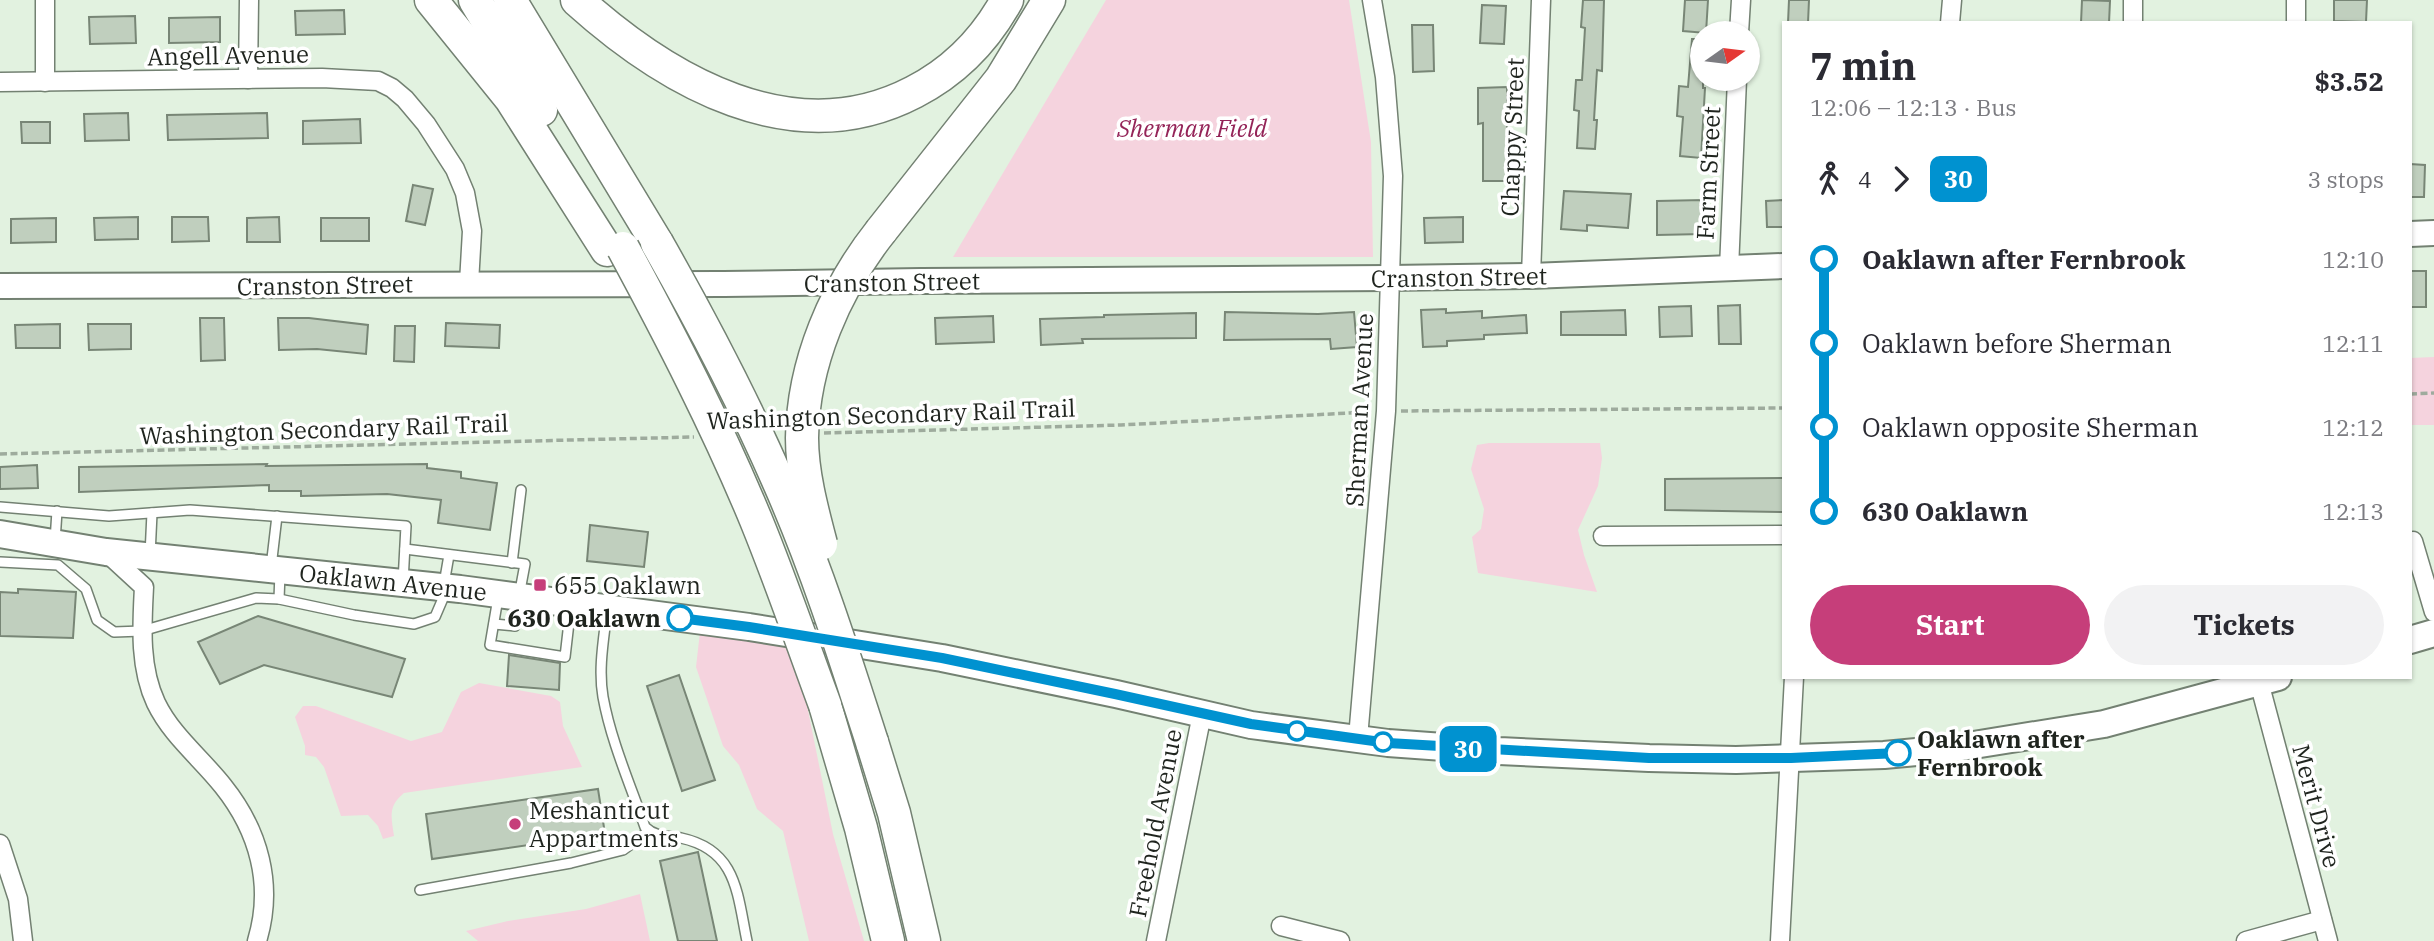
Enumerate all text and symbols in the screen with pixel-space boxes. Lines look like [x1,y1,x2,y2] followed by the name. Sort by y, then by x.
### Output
[1690,21,1760,91] north arrow
[1690,21,1760,91] map controls
[147,38,309,72] street label: Angell Avenue
[1810,41,1916,90] text: 7 min
[1493,57,1531,217] street label: Chappy Street
[2314,64,2384,98] text: $3.52
[1810,92,2017,122] text: 12:06 – 12:13 · Bus
[1689,105,1727,241] street label: Farm Street
[1116,112,1268,144] park label: Sherman Field
[1810,160,1848,198] icon: walk
[1882,160,1920,198] icon: forward
[1944,163,1973,195] text: 30
[1858,164,1872,194] text: 4
[2307,164,2384,194] text: 3 stops
[1862,242,2185,276] text: Oaklawn after Fernbrook
[2322,244,2384,274] text: 12:10
[1371,259,1547,295] street label: Cranston Street
[804,264,980,300] street label: Cranston Street
[237,267,413,303] street label: Cranston Street
[1338,312,1380,508] street label: Sherman Avenue
[1862,326,2172,360] text: Oaklawn before Sherman
[2322,328,2384,358] text: 12:11
[706,392,1076,436] street label: Washington Secondary Rail Trail
[139,407,509,451] street label: Washington Secondary Rail Trail
[1862,410,2199,444] text: Oaklawn opposite Sherman
[2322,412,2384,442] text: 12:12
[1862,494,2028,528] text: 630 Oaklawn
[2322,496,2384,526] text: 12:13
[298,556,488,608] street label: Oaklawn Avenue
[554,569,701,601] place label: 655 Oaklawn
[532,577,548,593] marker: 655 Oaklawn
[1810,585,2090,665] button: Start
[2104,585,2384,665] button: Tickets
[508,602,661,634] place label: 630 Oaklawn
[667,605,693,631] marker: 630 Oaklawn
[1287,721,1307,741] unlabelled marker
[1917,723,2085,783] place label: Oaklawn after Fernbrook
[1121,726,1189,920] street label: Freehold Avenue
[1436,726,1500,772] line badge: 30
[1373,732,1393,752] unlabelled marker
[1454,733,1482,765] text: 30
[1885,740,1911,766] marker: Oaklawn after Fernbrook
[2285,741,2349,871] street label: Merit Drive
[529,794,679,854] place label: Meshanticut Appartments
[507,816,523,832] marker: Meshanticut Appartments

